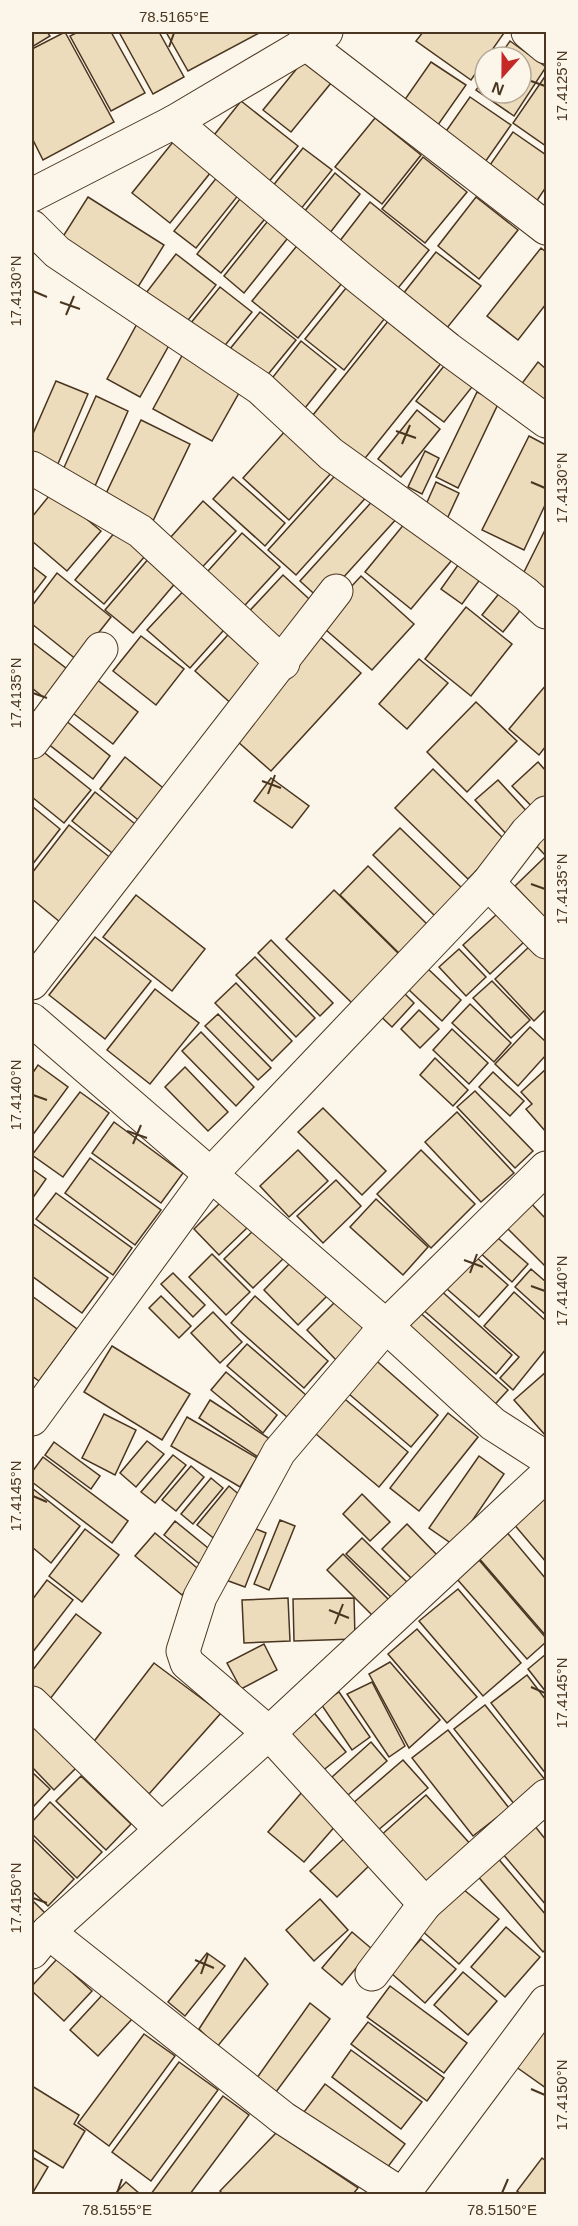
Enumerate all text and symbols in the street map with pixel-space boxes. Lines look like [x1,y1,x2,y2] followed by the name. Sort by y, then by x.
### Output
[139,8,209,25] text: 78.5165°E
[473,45,533,105] north arrow
[553,50,570,122] text: 17.4125°N
[489,79,506,99] text: N
[7,255,24,327] text: 17.4130°N
[553,452,570,524] text: 17.4130°N
[7,657,24,729] text: 17.4135°N
[553,853,570,925] text: 17.4135°N
[7,1059,24,1131] text: 17.4140°N
[553,1255,570,1327] text: 17.4140°N
[7,1460,24,1532] text: 17.4145°N
[553,1657,570,1729] text: 17.4145°N
[7,1862,24,1934] text: 17.4150°N
[553,2059,570,2131] text: 17.4150°N
[82,2201,152,2218] text: 78.5155°E
[467,2201,537,2218] text: 78.5150°E

